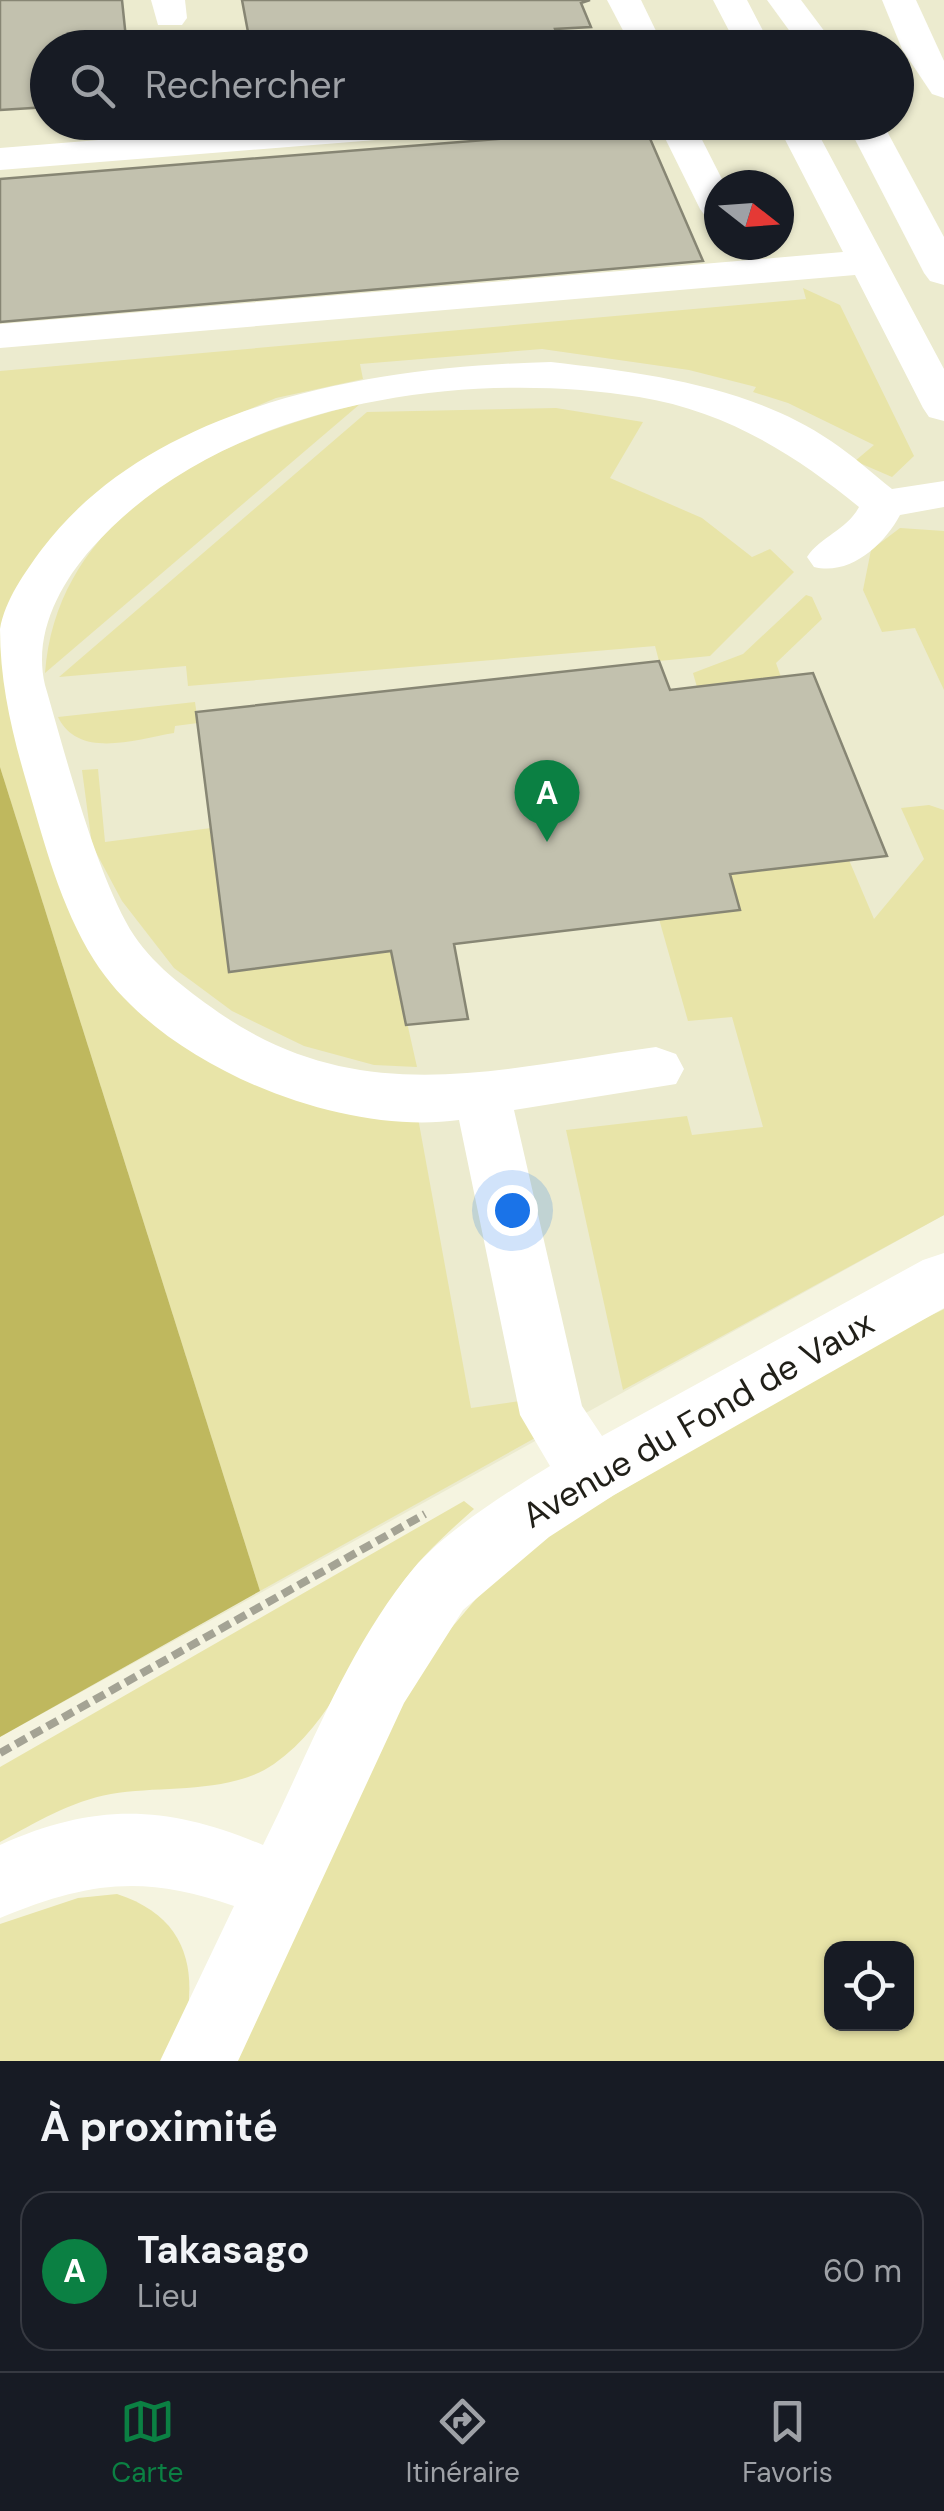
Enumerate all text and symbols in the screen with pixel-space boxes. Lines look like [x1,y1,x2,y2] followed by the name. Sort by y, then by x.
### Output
[30,30,914,140] search box
[65,58,120,113] icon: search
[145,60,346,110] text: Rechercher
[704,170,794,260] north arrow
[514,760,580,842] pin: A
[487,1185,538,1236] your location
[514,1299,882,1539] street label: Avenue du Fond de Vaux
[824,1941,914,2031] map controls
[824,1941,914,2031] button: locate
[40,2099,278,2154] text: À proximité
[137,2225,310,2275] text: Takasago
[63,2250,86,2292] text: A
[823,2250,902,2292] text: 60 m
[137,2275,198,2317] text: Lieu
[111,2394,183,2491] tab: Carte
[406,2394,520,2491] tab: Itinéraire
[742,2394,833,2491] tab: Favoris

